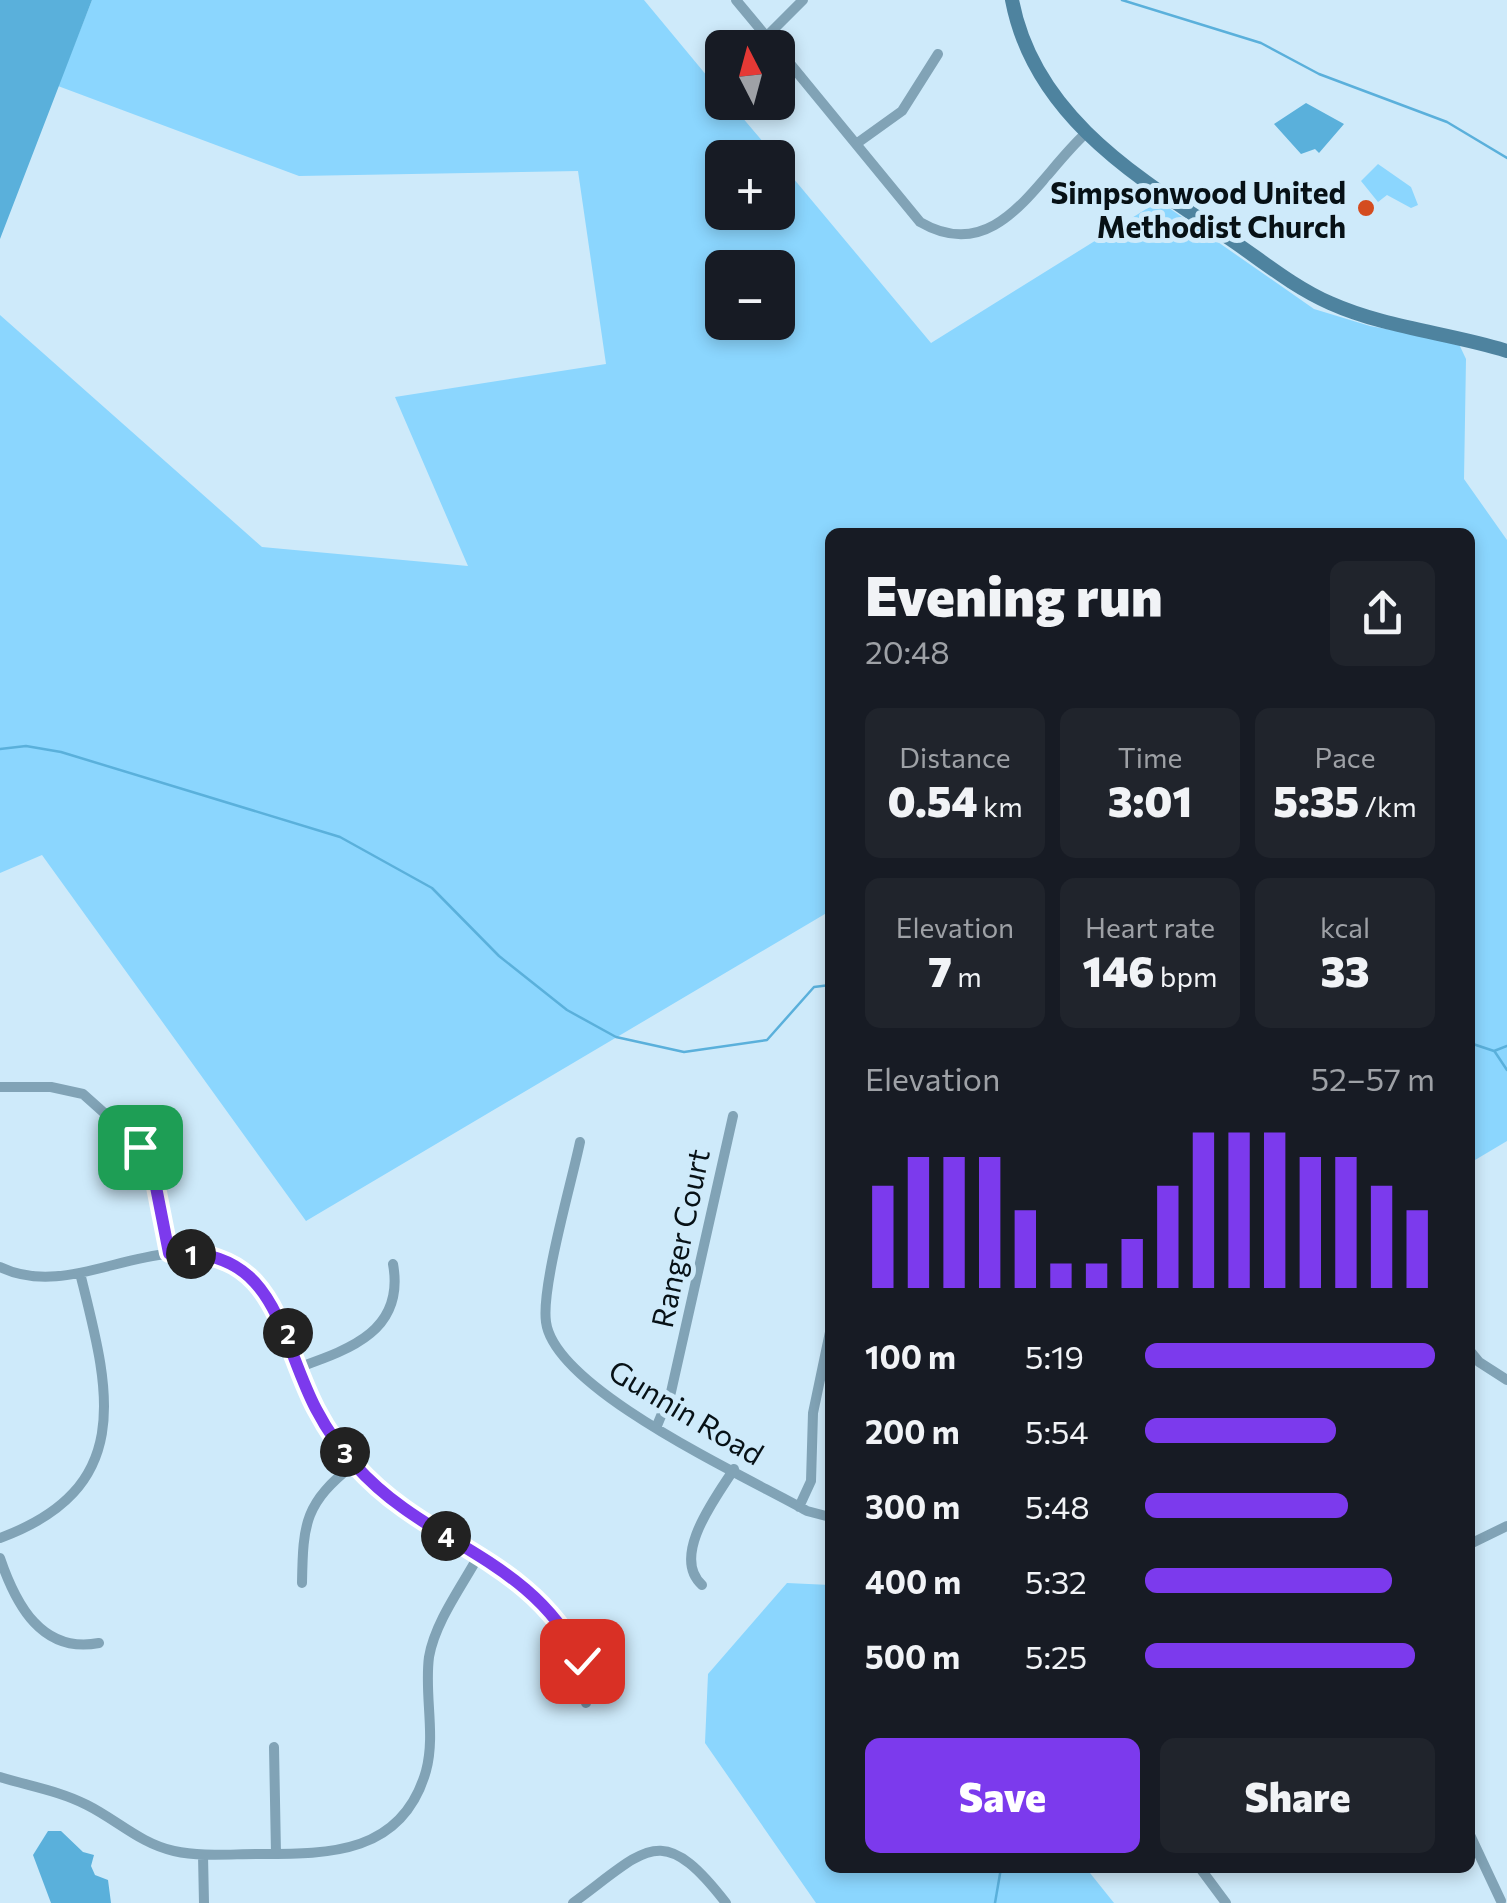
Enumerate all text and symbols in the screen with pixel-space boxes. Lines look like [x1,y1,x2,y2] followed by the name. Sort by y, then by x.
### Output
[705,30,795,120] north arrow
[705,30,795,340] map controls
[705,140,795,230] button: +
[1050,173,1346,244] place label: Simpsonwood United Methodist Church
[1355,197,1377,219] marker: Simpsonwood United Methodist Church
[705,250,795,340] button: −
[865,560,1163,627] text: Evening run
[1330,561,1435,666] button: share
[865,631,950,671] text: 20:48
[899,740,1011,774] text: Distance
[1118,740,1182,774] text: Time
[1315,740,1375,774] text: Pace
[887,774,978,826] text: 0.54
[1108,774,1192,826] text: 3:01
[1273,774,1359,826] text: 5:35
[978,789,1023,823] text: km
[1359,789,1417,823] text: /km
[896,910,1014,944] text: Elevation
[1085,910,1215,944] text: Heart rate
[1320,910,1370,944] text: kcal
[928,944,952,996] text: 7
[1083,944,1154,996] text: 146
[1320,944,1370,996] text: 33
[952,959,982,993] text: m
[1154,959,1217,993] text: bpm
[865,1058,1000,1098] text: Elevation
[1311,1058,1435,1098] text: 52–57 m
[98,1105,183,1190] pin
[113,1120,168,1175] icon: arrive
[642,1145,716,1331] street label: Ranger Court
[166,1229,216,1279] pin: 1
[185,1237,197,1271] text: 1
[263,1308,313,1358] pin: 2
[280,1316,296,1350] text: 2
[865,1336,956,1376] text: 100 m
[1025,1336,1084,1376] text: 5:19
[603,1350,771,1472] street label: Gunnin Road
[865,1411,960,1451] text: 200 m
[1025,1411,1089,1451] text: 5:54
[320,1427,370,1477] pin: 3
[337,1435,353,1469] text: 3
[865,1486,960,1526] text: 300 m
[1025,1486,1090,1526] text: 5:48
[421,1511,471,1561] pin: 4
[437,1519,455,1553] text: 4
[865,1561,961,1601] text: 400 m
[1025,1561,1087,1601] text: 5:32
[540,1619,625,1704] pin
[555,1634,610,1689] icon: check
[865,1636,960,1676] text: 500 m
[1025,1636,1087,1676] text: 5:25
[865,1738,1140,1853] button: Save
[1160,1738,1435,1853] button: Share

